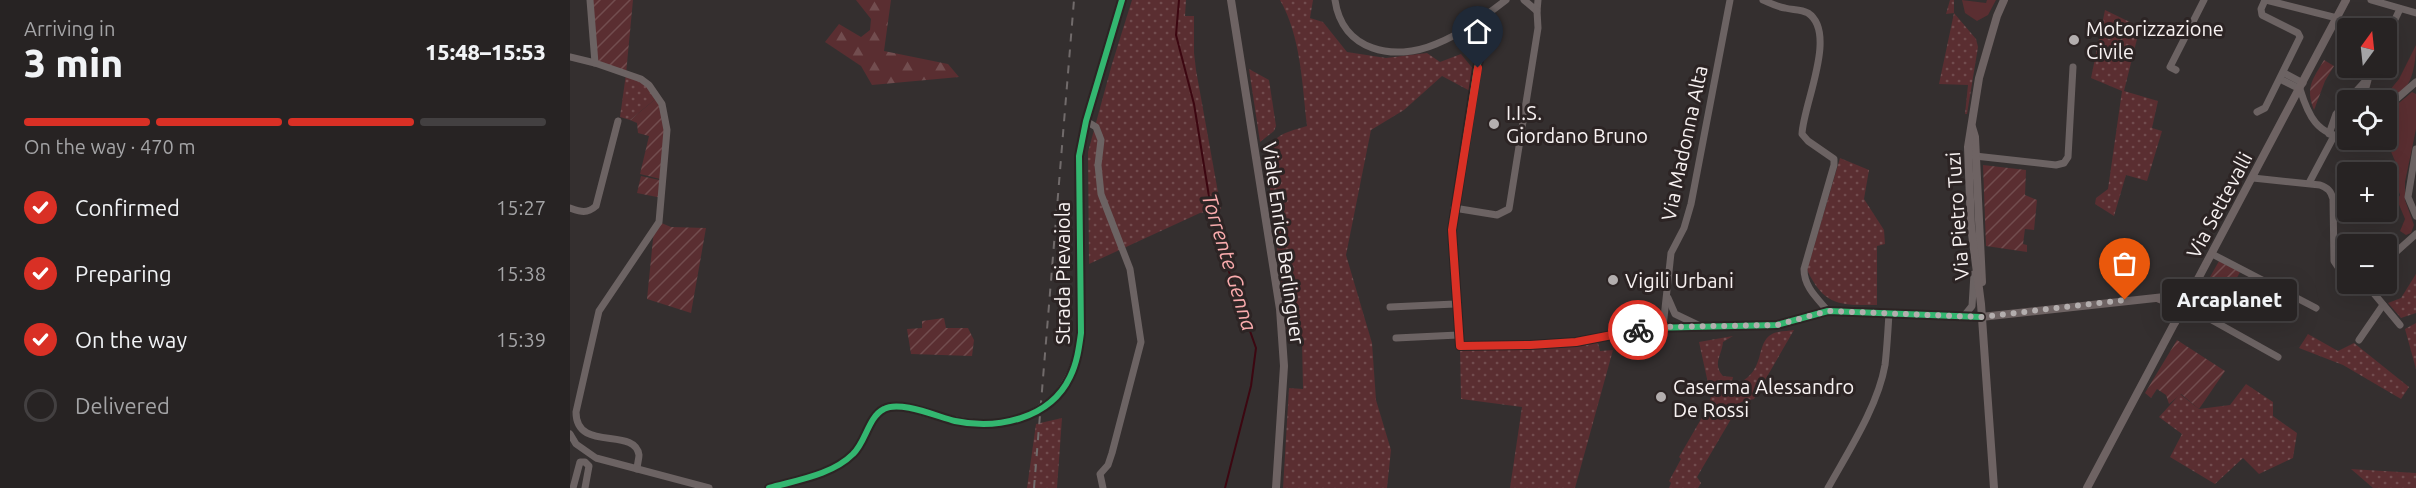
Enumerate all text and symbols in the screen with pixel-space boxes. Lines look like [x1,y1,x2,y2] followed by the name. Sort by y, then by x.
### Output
[1452,6,1503,68] pin
[1461,15,1494,48] icon: home
[24,17,115,40] text: Arriving in
[2086,17,2224,63] place label: Motorizzazione Civile
[2337,18,2397,78] north arrow
[2337,18,2397,294] map controls
[2067,33,2081,47] marker: Motorizzazione Civile
[425,39,546,64] text: 15:48–15:53
[24,41,123,84] text: 3 min
[1656,63,1712,223] street label: Via Madonna Alta
[2337,90,2397,150] button: locate
[1506,101,1648,147] place label: I.I.S. Giordano Bruno
[1487,117,1501,131] marker: I.I.S. Giordano Bruno
[24,135,196,158] text: On the way · 470 m
[1258,140,1310,346] street label: Viale Enrico Berlinguer
[2181,148,2257,262] street label: Via Settevalli
[1941,151,1973,281] street label: Via Pietro Tuzi
[2337,162,2397,222] button: +
[1198,190,1262,334] water label: Torrente Genna
[24,191,57,224] icon: check
[75,195,180,220] text: Confirmed
[496,196,546,219] text: 15:27
[1051,202,1074,344] street label: Strada Pievaiola
[2337,234,2397,294] button: −
[2099,238,2150,300] pin
[2108,247,2141,280] icon: bag
[24,257,57,290] icon: check
[75,261,172,286] text: Preparing
[496,262,546,285] text: 15:38
[1625,269,1734,292] place label: Vigili Urbani
[1606,273,1620,287] marker: Vigili Urbani
[2161,279,2296,321] callout: Arcaplanet
[2177,288,2282,311] text: Arcaplanet
[1608,300,1668,360] courier
[1622,314,1655,347] icon: bike
[24,323,57,356] icon: check
[75,327,187,352] text: On the way
[496,328,546,351] text: 15:39
[1673,375,1854,421] place label: Caserma Alessandro De Rossi
[1654,390,1668,404] marker: Caserma Alessandro De Rossi
[75,393,170,418] text: Delivered

